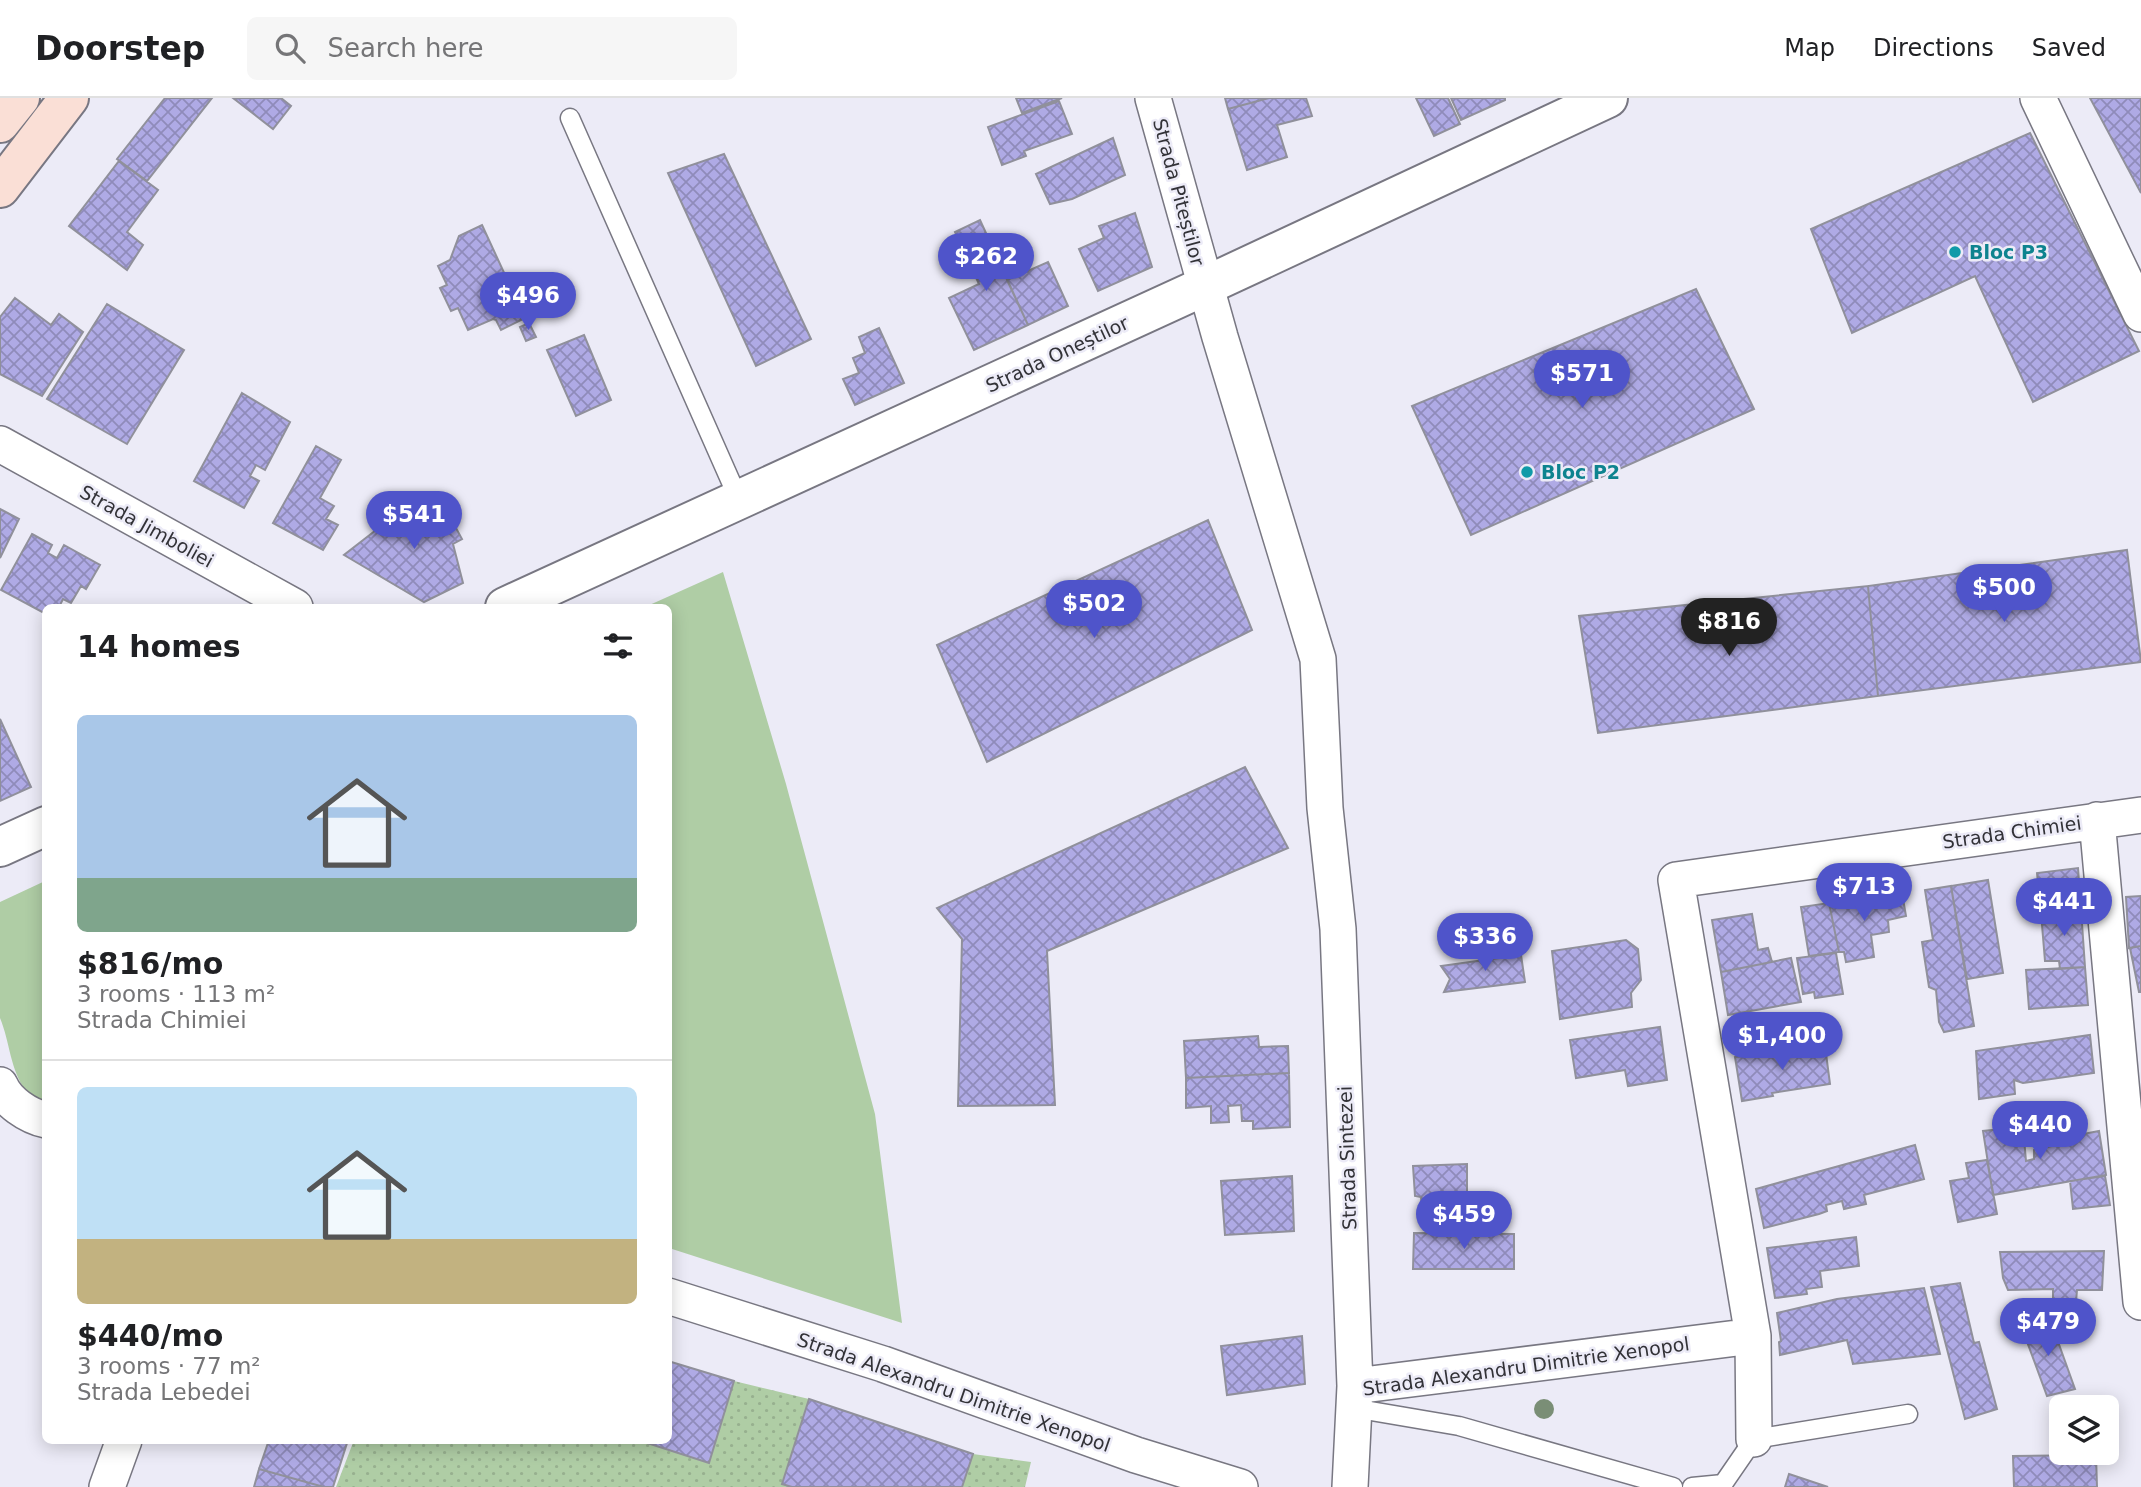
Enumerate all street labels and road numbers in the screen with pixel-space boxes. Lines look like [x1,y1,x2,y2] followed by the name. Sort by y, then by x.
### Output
[1148,116,1209,268] street label: Strada Piteștilor
[982,311,1132,398] street label: Strada Oneștilor
[76,480,218,572] street label: Strada Jimboliei
[1941,811,2083,853] street label: Strada Chimiei
[1333,1086,1361,1230] street label: Strada Sintezei
[795,1328,1113,1456] street label: Strada Alexandru Dimitrie Xenopol
[1361,1332,1691,1400] street label: Strada Alexandru Dimitrie Xenopol

